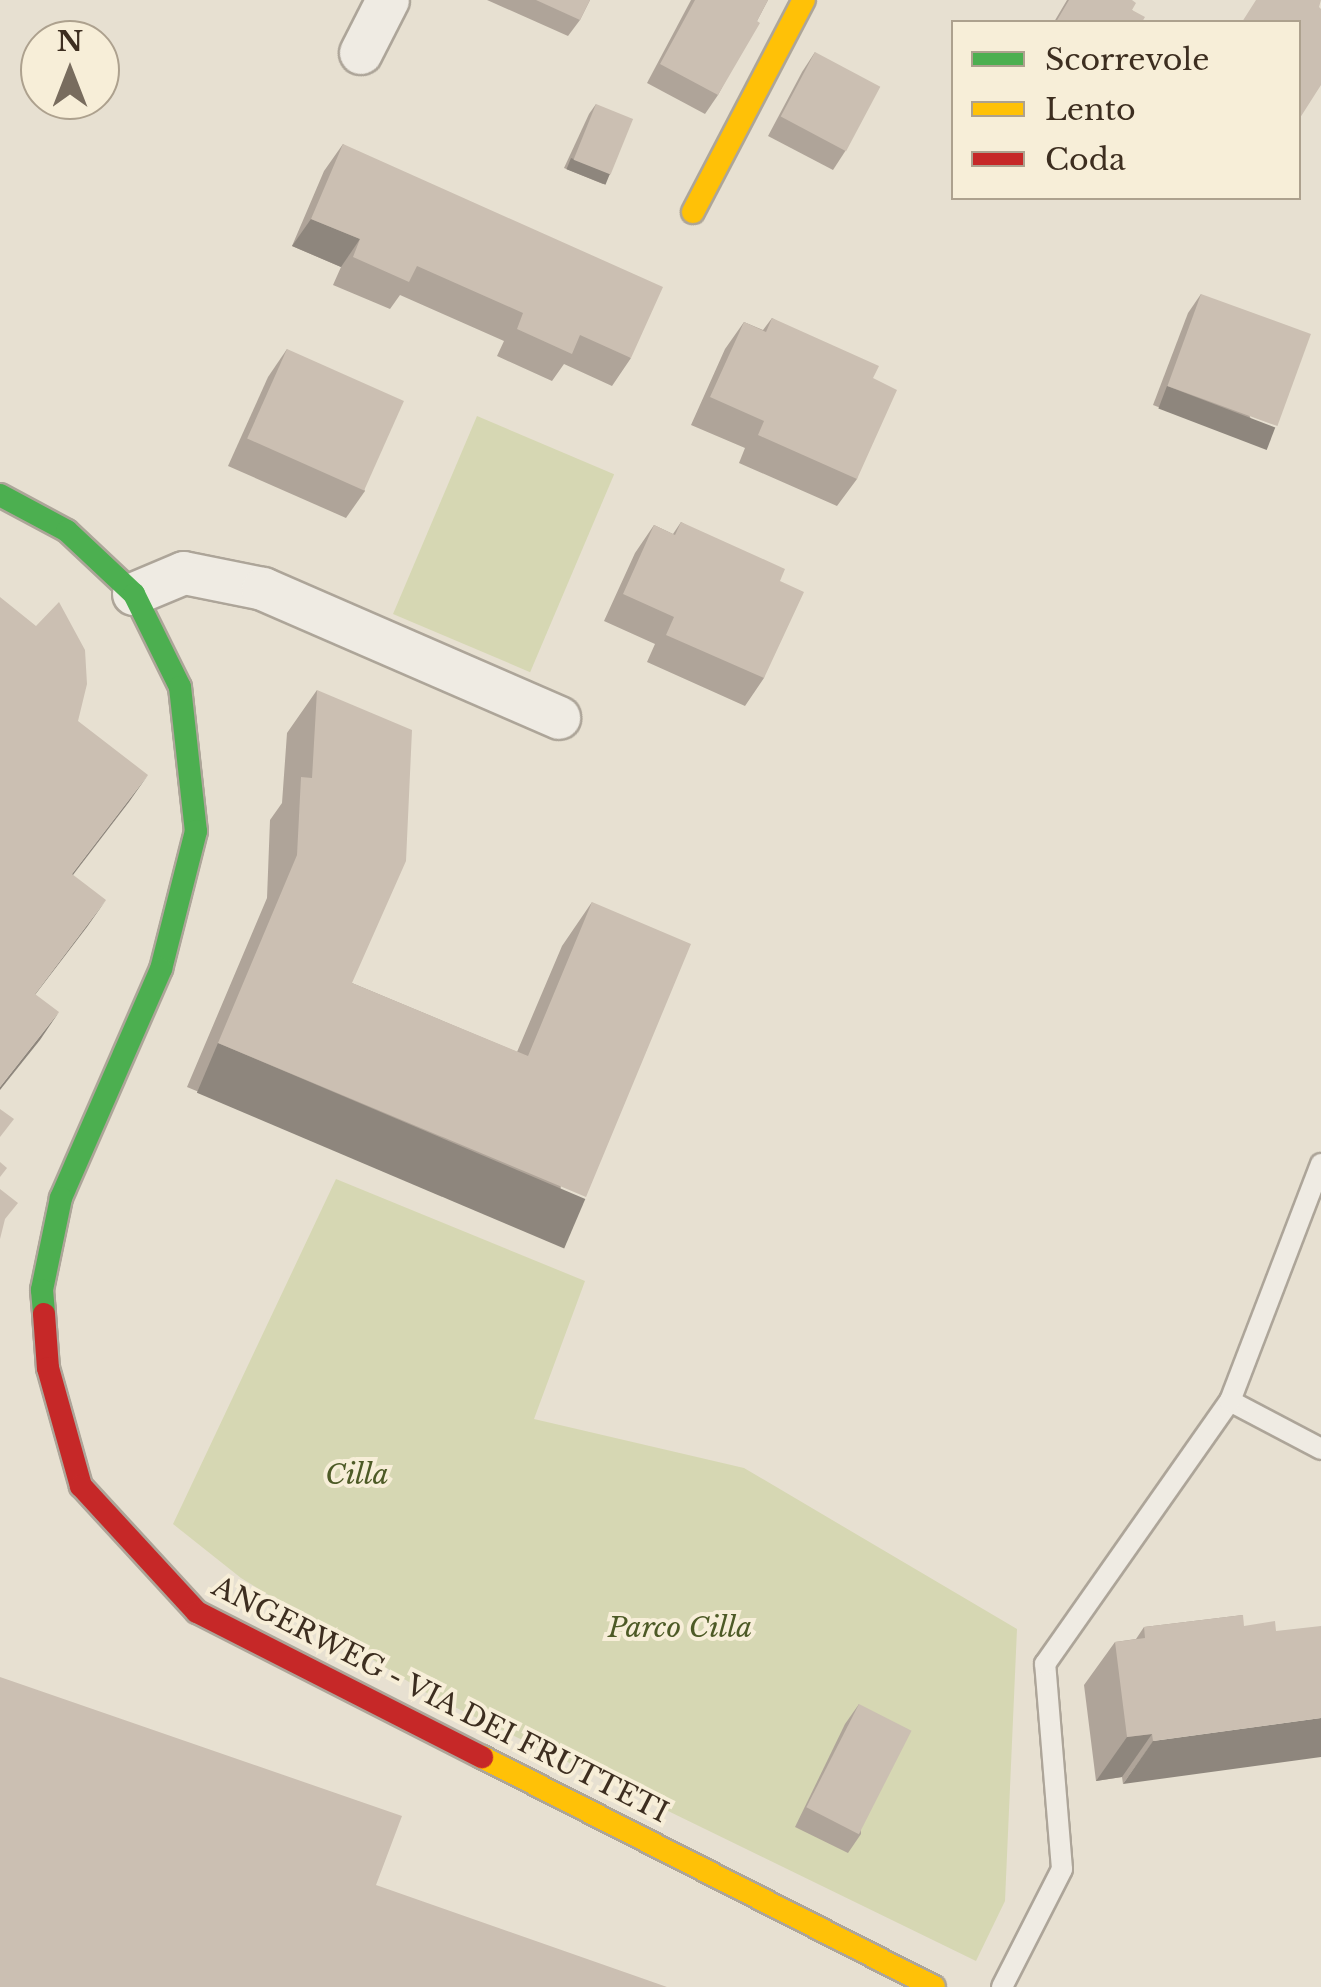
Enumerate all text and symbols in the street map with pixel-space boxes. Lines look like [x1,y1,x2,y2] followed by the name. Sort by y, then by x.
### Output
[20,20,120,120] north arrow
[951,20,1301,200] legend
[57,24,83,59] text: N
[1045,41,1209,78] text: Scorrevole
[1045,91,1136,128] text: Lento
[1045,141,1126,178] text: Coda
[325,1458,389,1492] park label: Cilla
[205,1569,675,1831] street label: ANGERWEG - VIA DEI FRUTTETI
[608,1611,752,1645] park label: Parco Cilla

